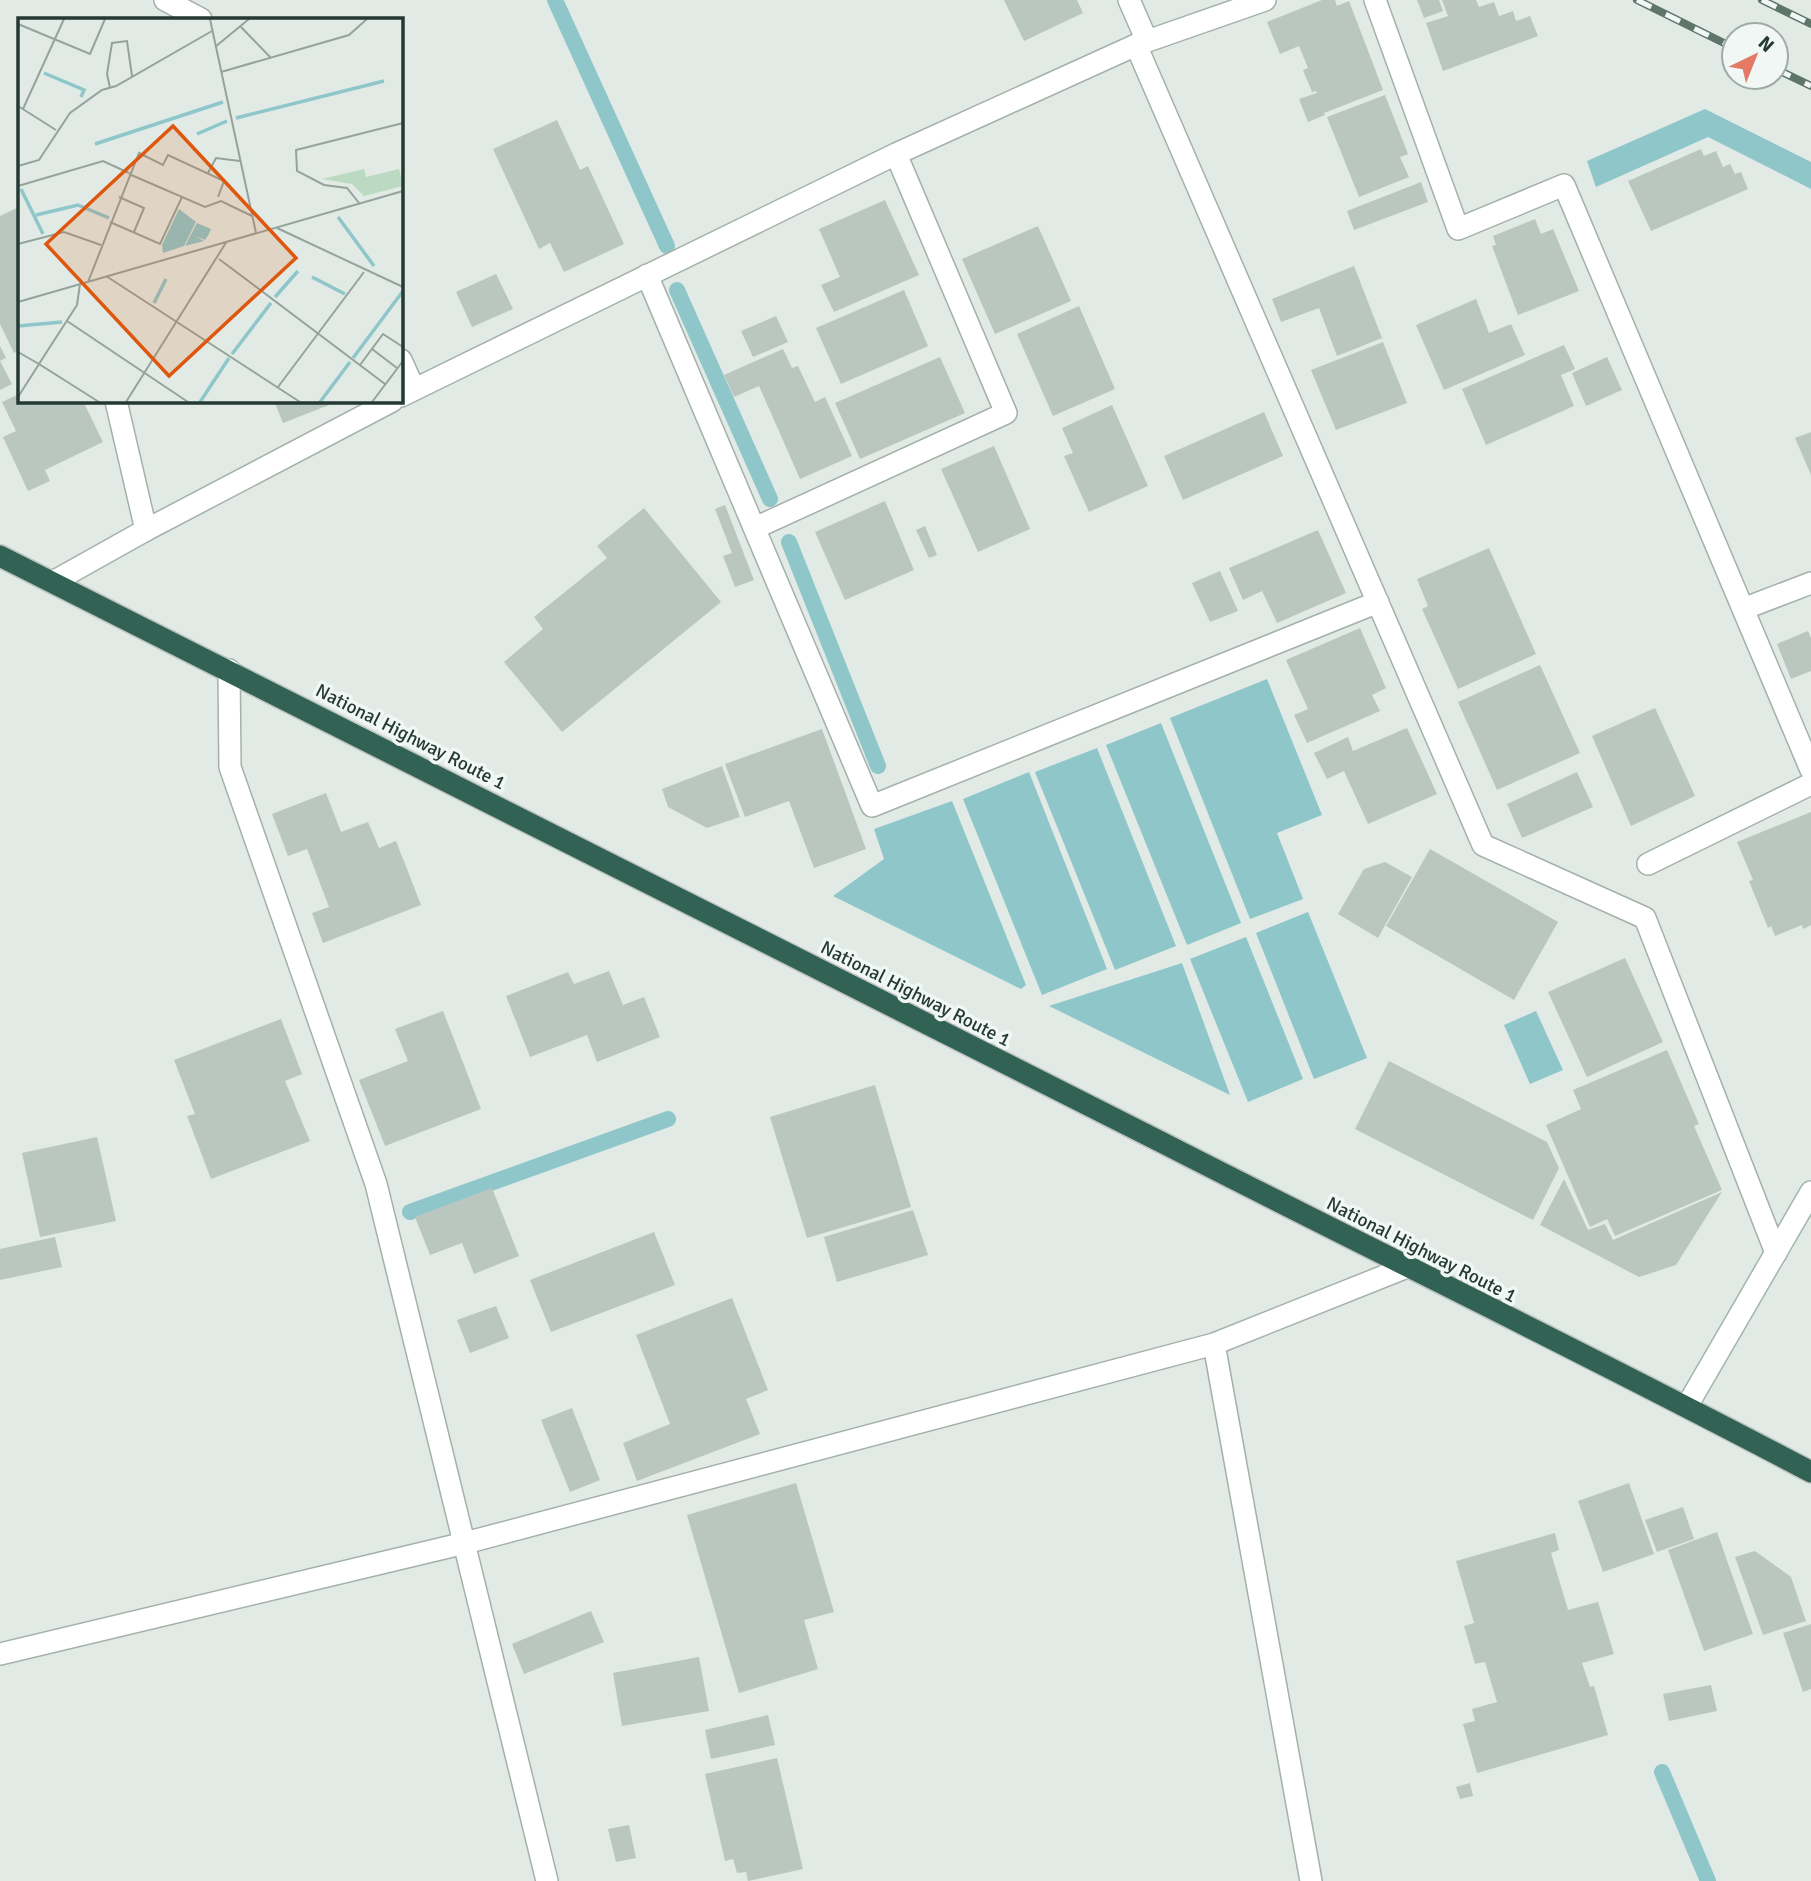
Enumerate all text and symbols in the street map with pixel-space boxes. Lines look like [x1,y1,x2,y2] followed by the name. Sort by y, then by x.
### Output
[18,18,402,402] inset map
[1720,21,1790,91] north arrow
[1753,31,1779,58] text: N
[312,679,509,795] street label: National Highway Route 1
[817,936,1014,1052] street label: National Highway Route 1
[1323,1192,1520,1308] street label: National Highway Route 1

